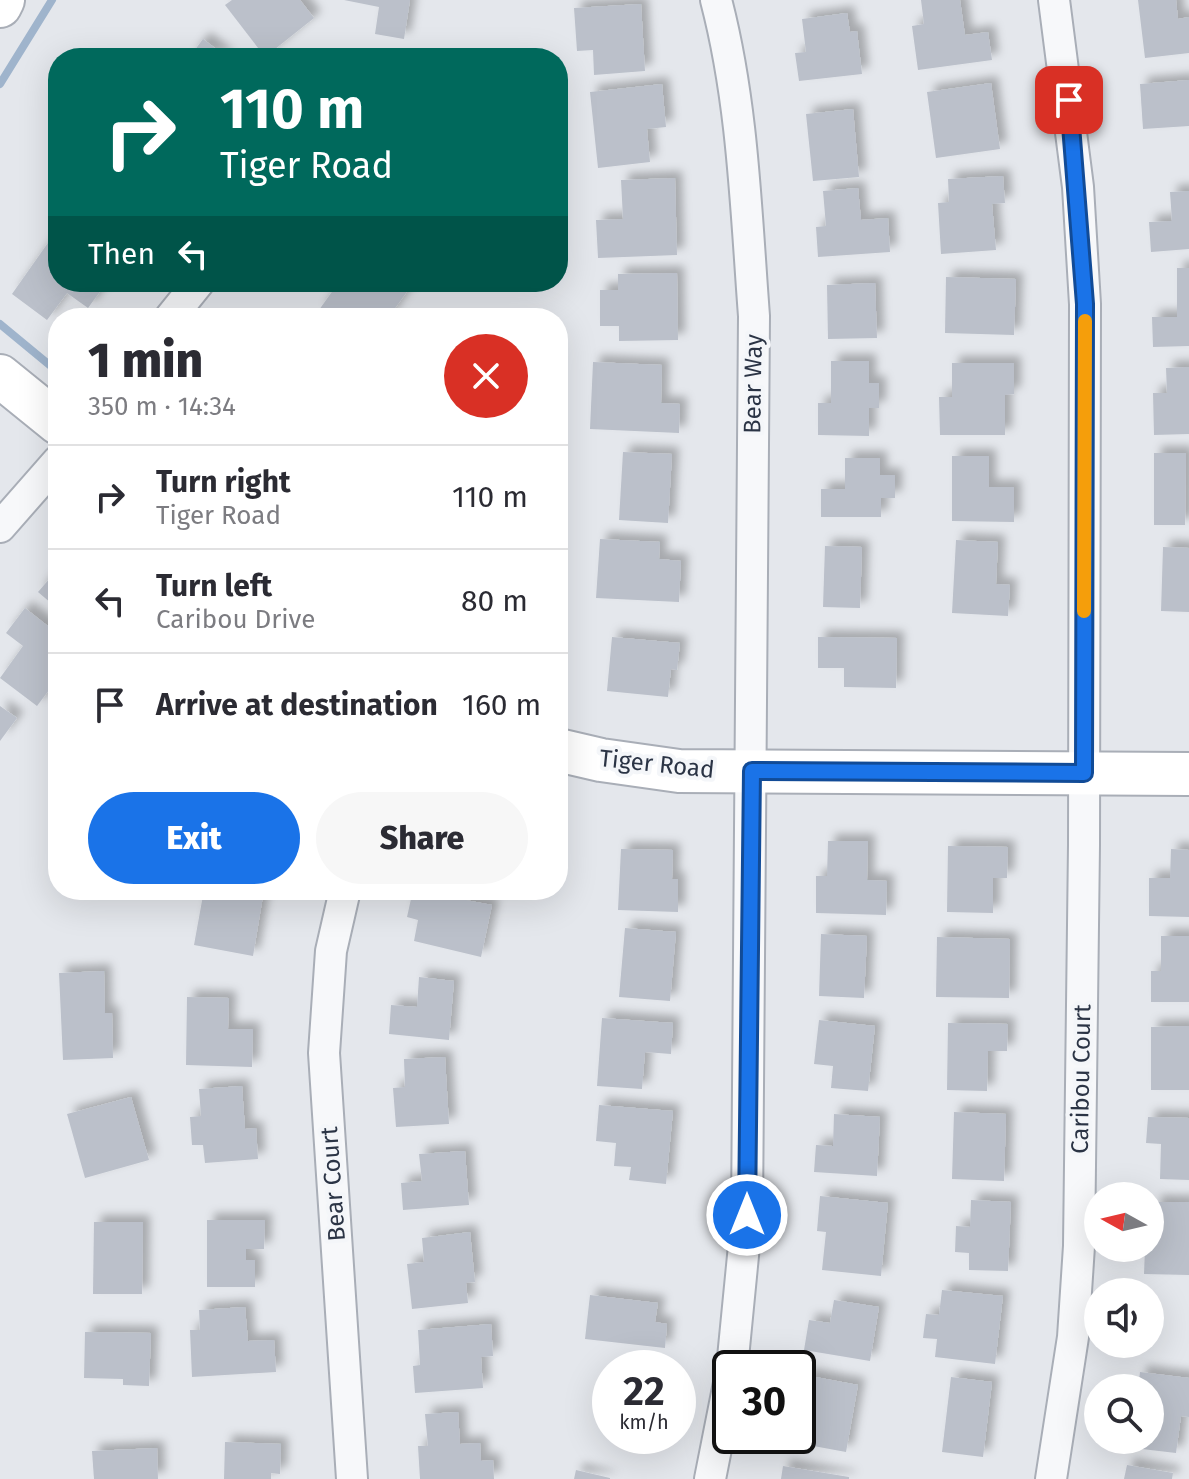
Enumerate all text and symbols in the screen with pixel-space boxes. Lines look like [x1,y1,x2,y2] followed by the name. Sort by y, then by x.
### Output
[1035,66,1103,134] pin
[220,76,364,143] text: 110 m
[1047,78,1091,122] icon: arrive
[88,80,192,184] icon: right
[220,144,393,188] text: Tiger Road
[171,232,215,276] icon: left
[88,236,155,272] text: Then
[88,332,203,390] text: 1 min
[444,334,528,418] button: close
[738,334,768,434] street label: Bear Way
[88,391,236,422] text: 350 m · 14:34
[156,464,291,500] text: Turn right
[88,475,132,519] icon: right
[452,479,528,515] text: 110 m
[156,500,281,531] text: Tiger Road
[156,568,272,604] text: Turn left
[88,579,132,623] icon: left
[461,583,528,619] text: 80 m
[156,604,315,635] text: Caribou Drive
[88,683,132,727] icon: arrive
[156,687,438,723] text: Arrive at destination
[462,687,541,723] text: 160 m
[598,744,716,784] street label: Tiger Road
[88,792,300,884] button: Exit
[316,792,528,884] button: Share
[1066,1004,1096,1154] street label: Caribou Court
[315,1125,351,1242] street label: Bear Court
[705,1173,789,1257] position arrow
[1084,1182,1164,1262] north arrow
[1084,1182,1164,1454] map controls
[1084,1278,1164,1358] button: sound
[712,1350,816,1454] speed limit sign: 30
[623,1368,665,1416] text: 22
[1084,1374,1164,1454] button: search
[619,1410,669,1434] text: km/h

